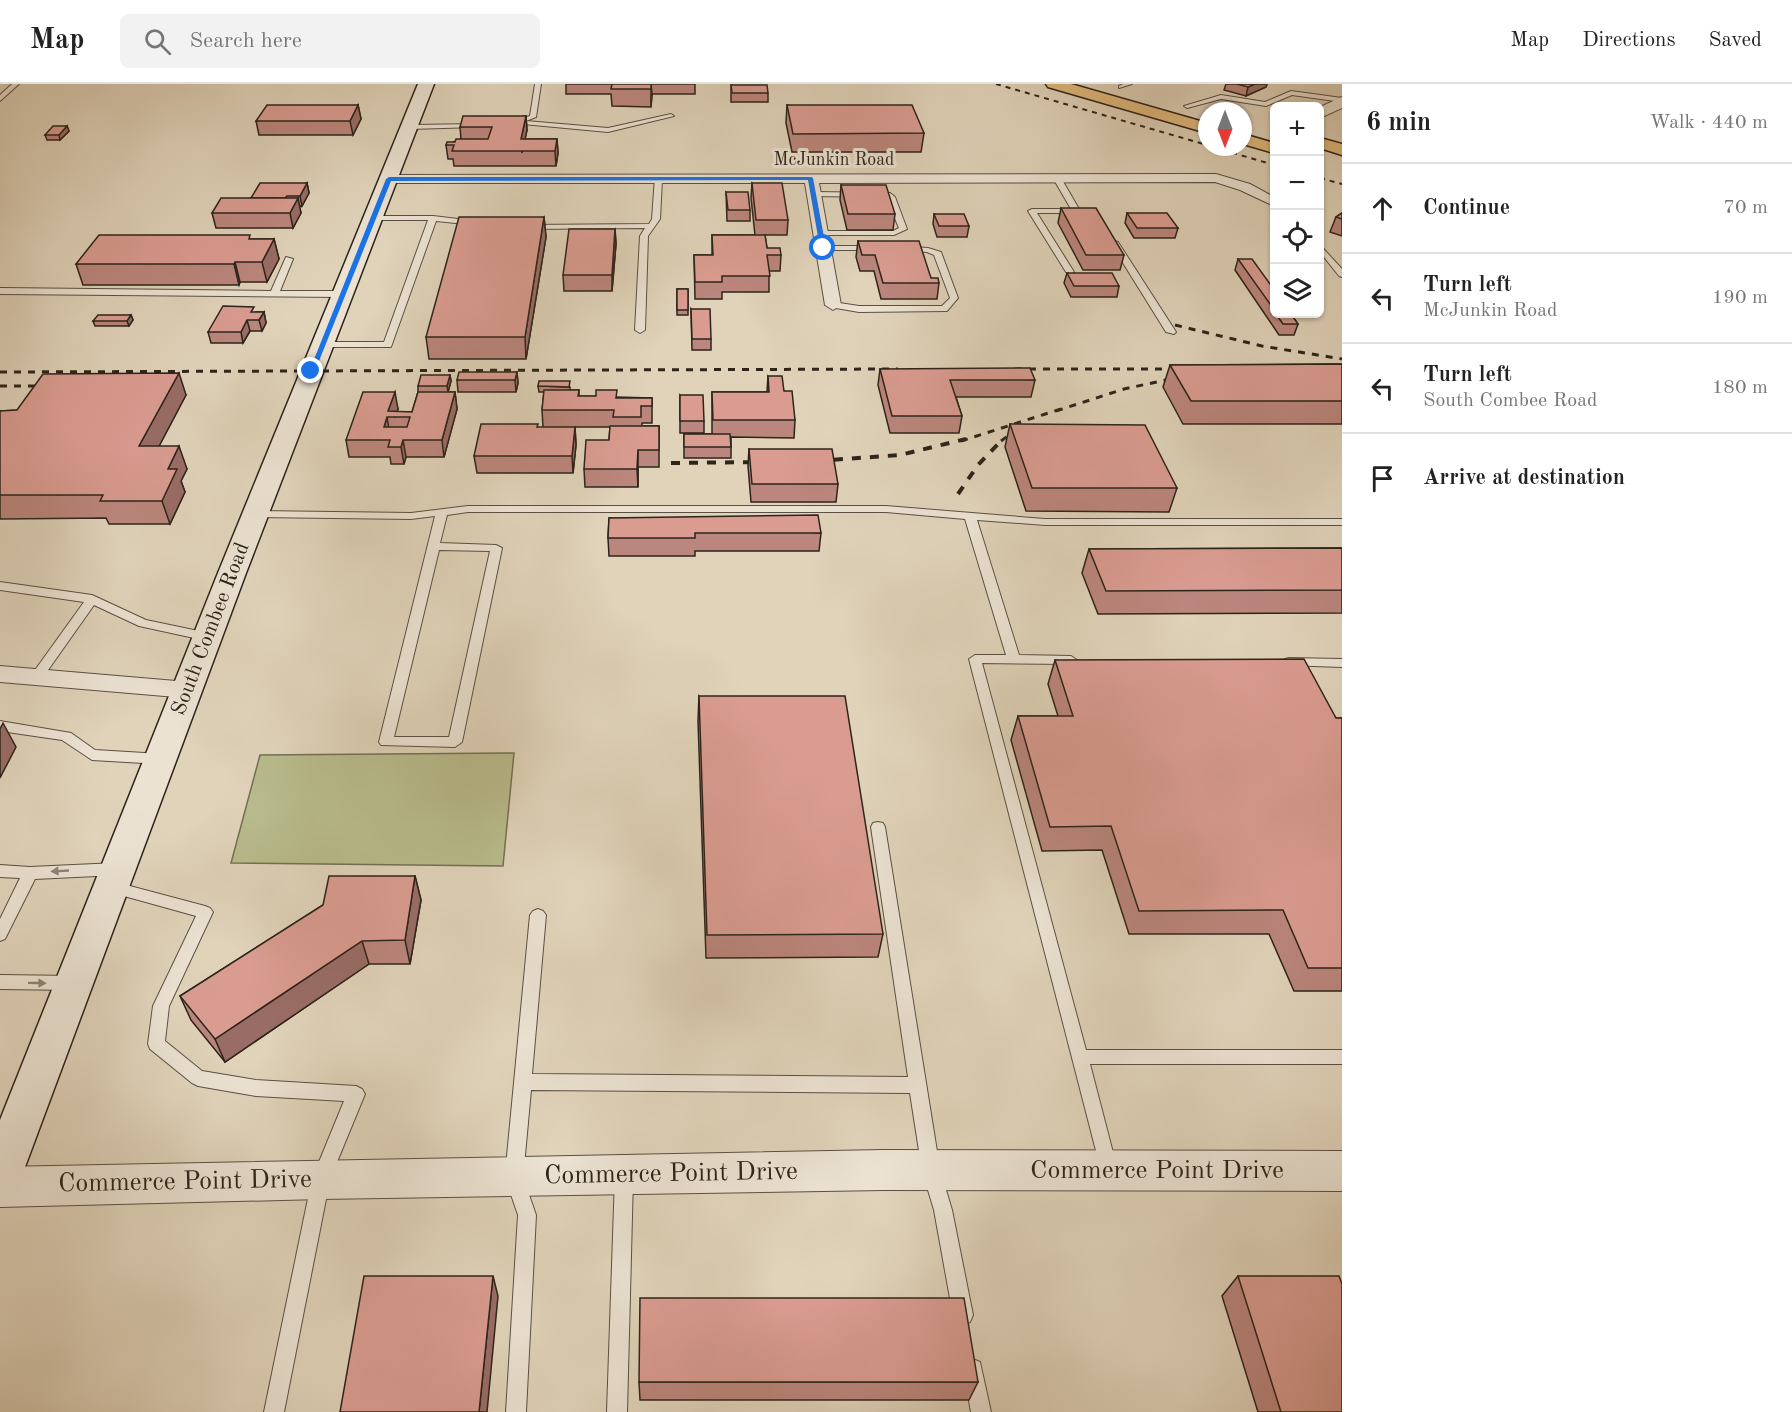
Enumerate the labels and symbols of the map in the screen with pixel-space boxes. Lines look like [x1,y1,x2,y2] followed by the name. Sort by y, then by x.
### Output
[1198,102,1252,156] north arrow
[773,151,895,169] street label: McJunkin Road
[809,234,835,260] route start
[297,357,323,383] route end
[168,540,254,718] street label: South Combee Road
[51,867,70,876] one-way arrow
[28,978,47,987] one-way arrow
[1030,1158,1284,1184] street label: Commerce Point Drive
[544,1159,798,1189] street label: Commerce Point Drive
[58,1167,312,1197] street label: Commerce Point Drive

